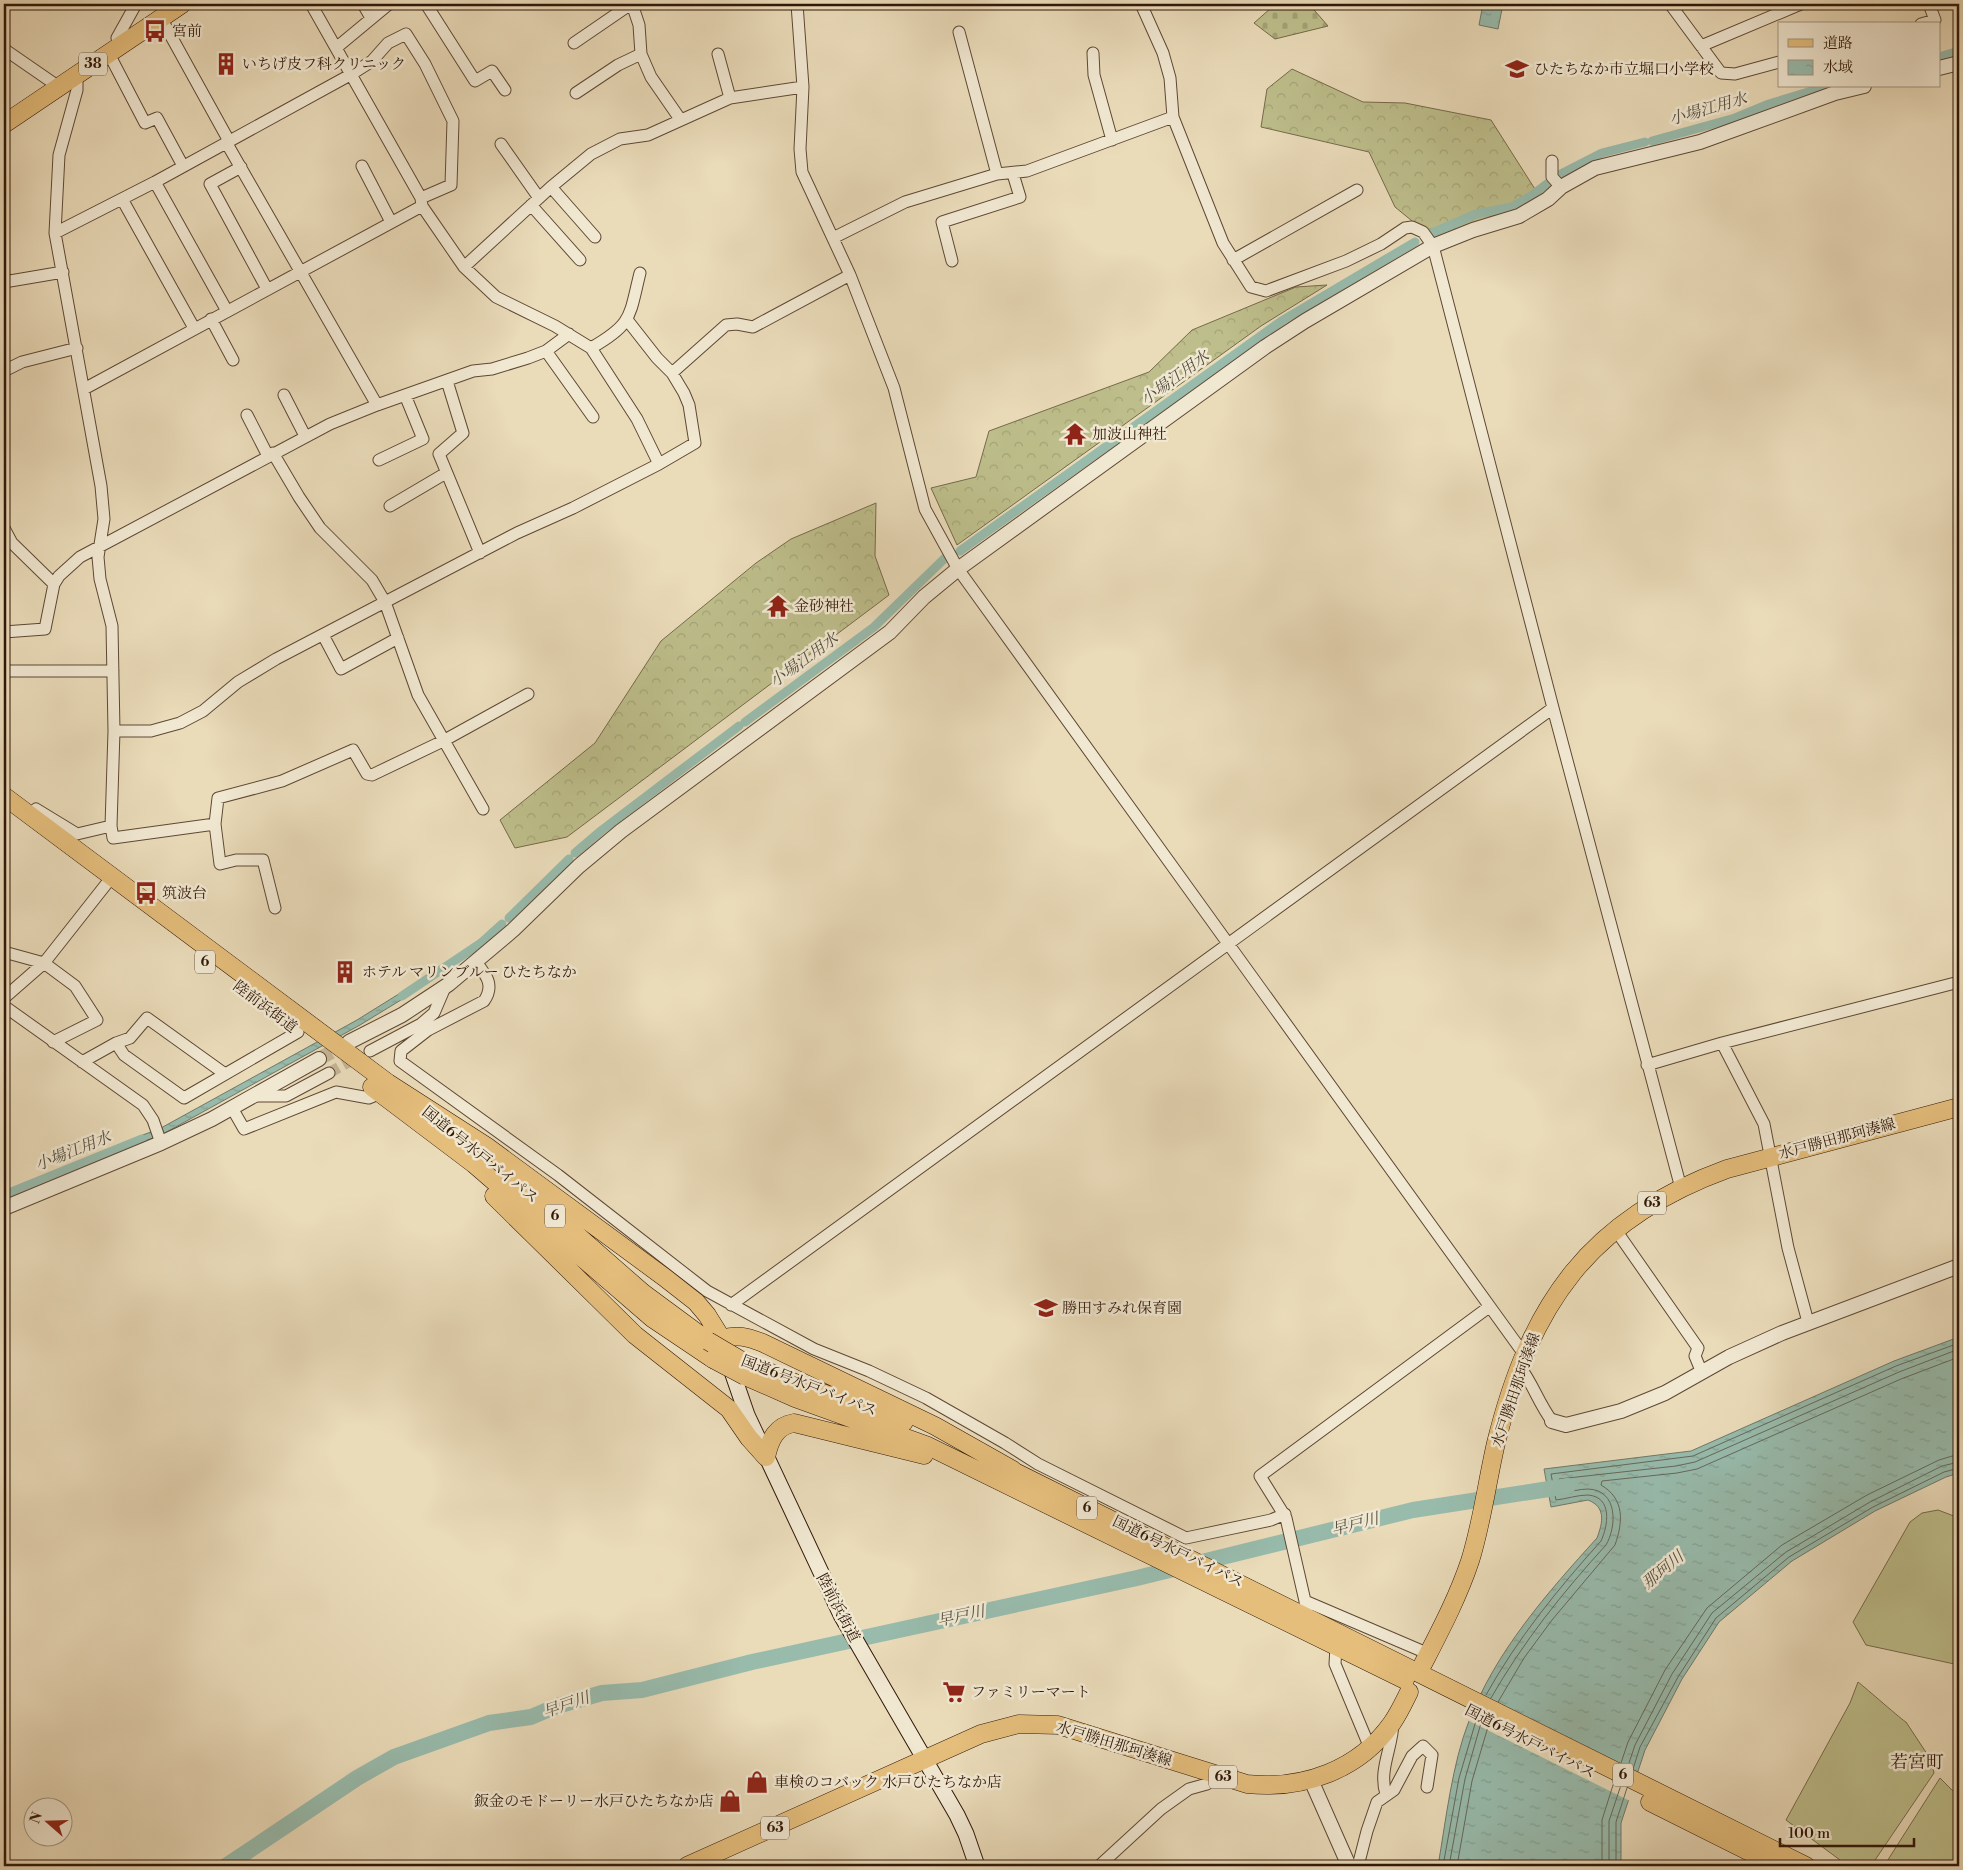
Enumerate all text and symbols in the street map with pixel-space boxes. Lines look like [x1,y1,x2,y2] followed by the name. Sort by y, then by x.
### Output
[142,18,168,44] bus stop icon: 宮前
[172,22,202,41] place label: 宮前
[1778,22,1940,88] legend
[1823,34,1853,53] text: 道路
[213,51,239,77] building icon: いちげ皮フ科クリニック
[79,52,107,76] road number: 38
[242,55,406,74] place label: いちげ皮フ科クリニック
[1504,56,1530,82] school or university icon: ひたちなか市立堀口小学校
[1823,58,1853,77] text: 水域
[1534,60,1714,79] place label: ひたちなか市立堀口小学校
[1667,88,1751,130] water label: 小場江用水
[1137,345,1215,410] water label: 小場江用水
[1062,421,1088,447] temple icon: 加波山神社
[1092,425,1167,444] place label: 加波山神社
[765,593,791,619] temple icon: 金砂神社
[794,597,854,616] place label: 金砂神社
[766,627,844,692] water label: 小場江用水
[133,880,159,906] bus stop icon: 筑波台
[162,884,207,903] place label: 筑波台
[195,950,215,974] road number: 6
[332,959,358,985] building icon: ホテル マリンブルー ひたちなか
[362,963,577,982] place label: ホテル マリンブルー ひたちなか
[229,977,301,1037] street label: 陸前浜街道
[418,1102,542,1208] street label: 国道6号水戸バイパス
[1777,1114,1897,1164] street label: 水戸勝田那珂湊線
[32,1126,116,1175] water label: 小場江用水
[1638,1192,1666,1214] road number: 63
[545,1204,565,1228] road number: 6
[1033,1295,1059,1321] school or university icon: 勝田すみれ保育園
[1062,1299,1182,1318] place label: 勝田すみれ保育園
[1487,1330,1545,1450] street label: 水戸勝田那珂湊線
[738,1351,880,1421] street label: 国道6号水戸バイパス
[1077,1496,1097,1520] road number: 6
[1329,1508,1383,1540] water label: 早戸川
[1109,1512,1247,1592] street label: 国道6号水戸バイパス
[1638,1546,1689,1593] water label: 那珂川
[812,1570,864,1646] street label: 陸前浜街道
[935,1601,989,1631] water label: 早戸川
[941,1679,967,1705] supermarket icon: ファミリーマート
[971,1683,1091,1702] place label: ファミリーマート
[540,1687,594,1722] water label: 早戸川
[1462,1701,1598,1783] street label: 国道6号水戸バイパス
[1054,1717,1174,1771] street label: 水戸勝田那珂湊線
[1890,1751,1944,1774] district label: 若宮町
[1613,1764,1633,1786] road number: 6
[1209,1765,1237,1788] road number: 63
[744,1769,770,1795] shop icon: 車検のコバック 水戸ひたちなか店
[774,1773,1002,1792] place label: 車検のコバック 水戸ひたちなか店
[717,1788,743,1814] shop icon: 鈑金のモドーリー水戸ひたちなか店
[474,1792,714,1811] place label: 鈑金のモドーリー水戸ひたちなか店
[22,1798,72,1848] north arrow
[26,1810,47,1826] text: N
[1780,1815,1914,1847] scale bar
[761,1816,789,1840] road number: 63
[1788,1824,1830,1843] text: 100 m

